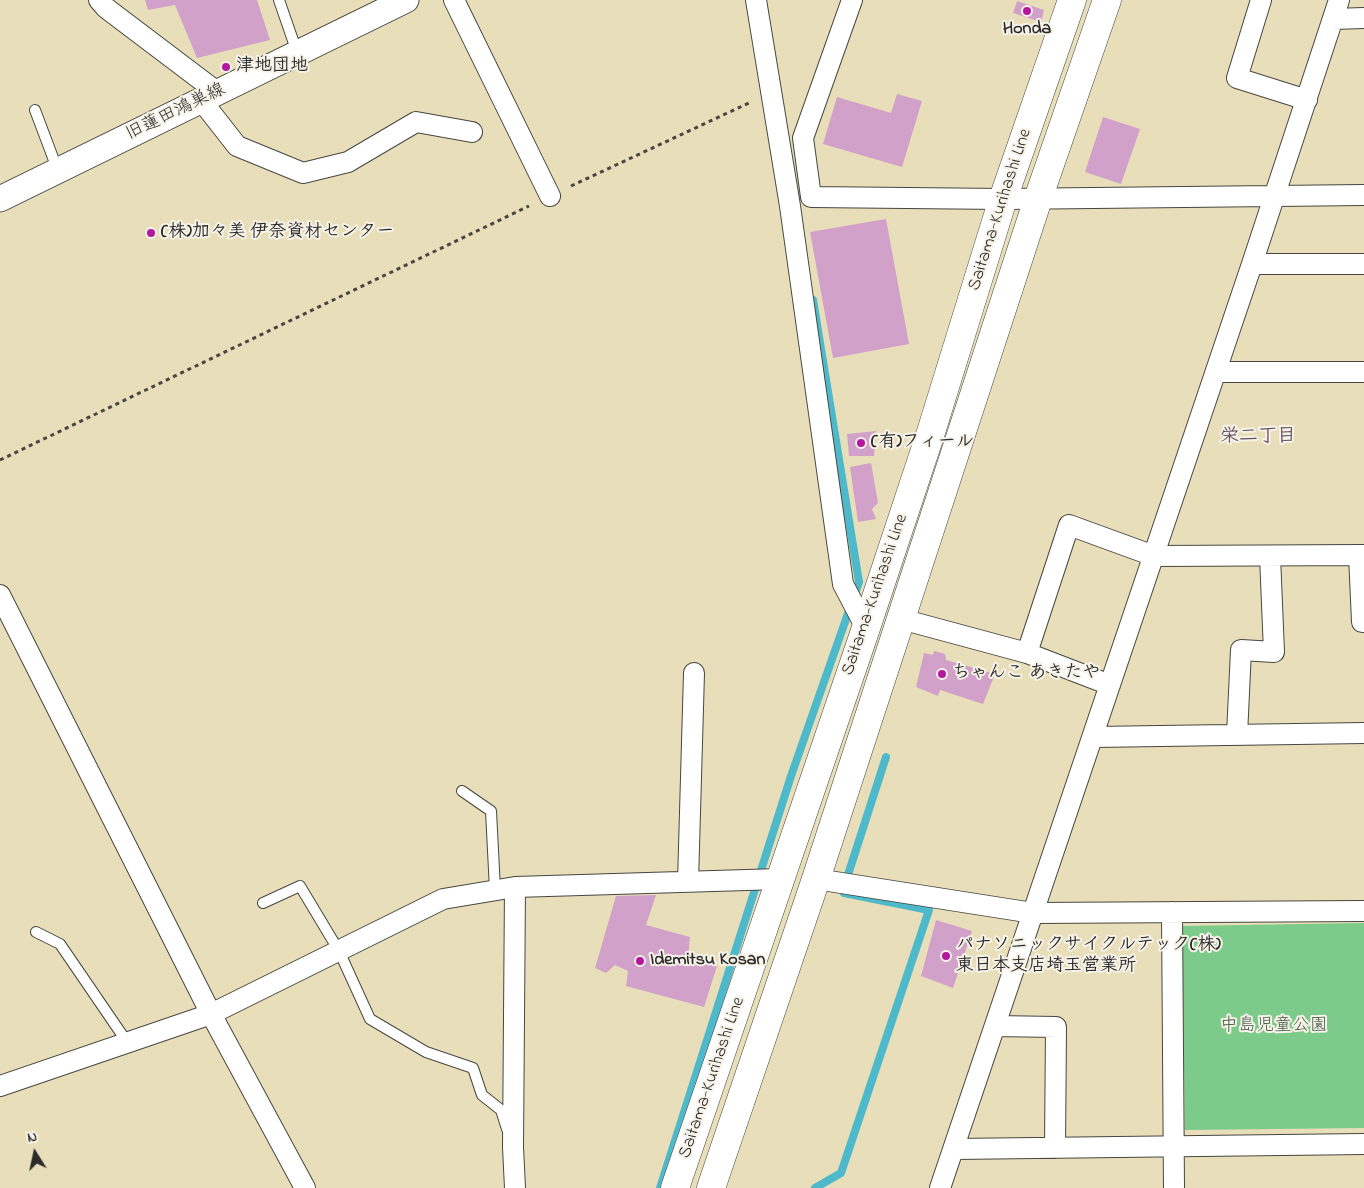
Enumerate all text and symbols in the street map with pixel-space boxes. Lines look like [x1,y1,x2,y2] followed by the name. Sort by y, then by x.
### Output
[1021,5,1033,17] marker: Honda
[1003,19,1051,41] place label: Honda
[236,56,308,78] place label: 津地団地
[220,61,232,73] marker: 津地団地
[123,80,229,146] street label: 旧蓮田鴻巣線
[965,126,1037,294] street label: Saitama-Kurihashi Line
[161,222,394,244] place label: (株)加々美 伊奈資材センター
[145,227,157,239] marker: (株)加々美 伊奈資材センター
[1220,427,1296,449] district label: 栄二丁目
[871,432,974,454] place label: (有)フィール
[855,437,867,449] marker: (有)フィール
[838,512,914,678] street label: Saitama-Kurihashi Line
[952,663,1100,685] place label: ちゃんこ あきたや
[936,668,948,680] marker: ちゃんこ あきたや
[956,935,1221,978] place label: パナソニックサイクルテック(株) 東日本支店埼玉営業所
[650,950,765,972] place label: Idemitsu Kosan
[940,950,952,962] marker: パナソニックサイクルテック(株) 東日本支店埼玉営業所
[634,955,646,967] marker: Idemitsu Kosan
[675,995,751,1161] street label: Saitama-Kurihashi Line
[1220,1016,1328,1038] park label: 中島児童公園
[26,1127,39,1149] text: N
[10,1128,60,1178] north arrow

